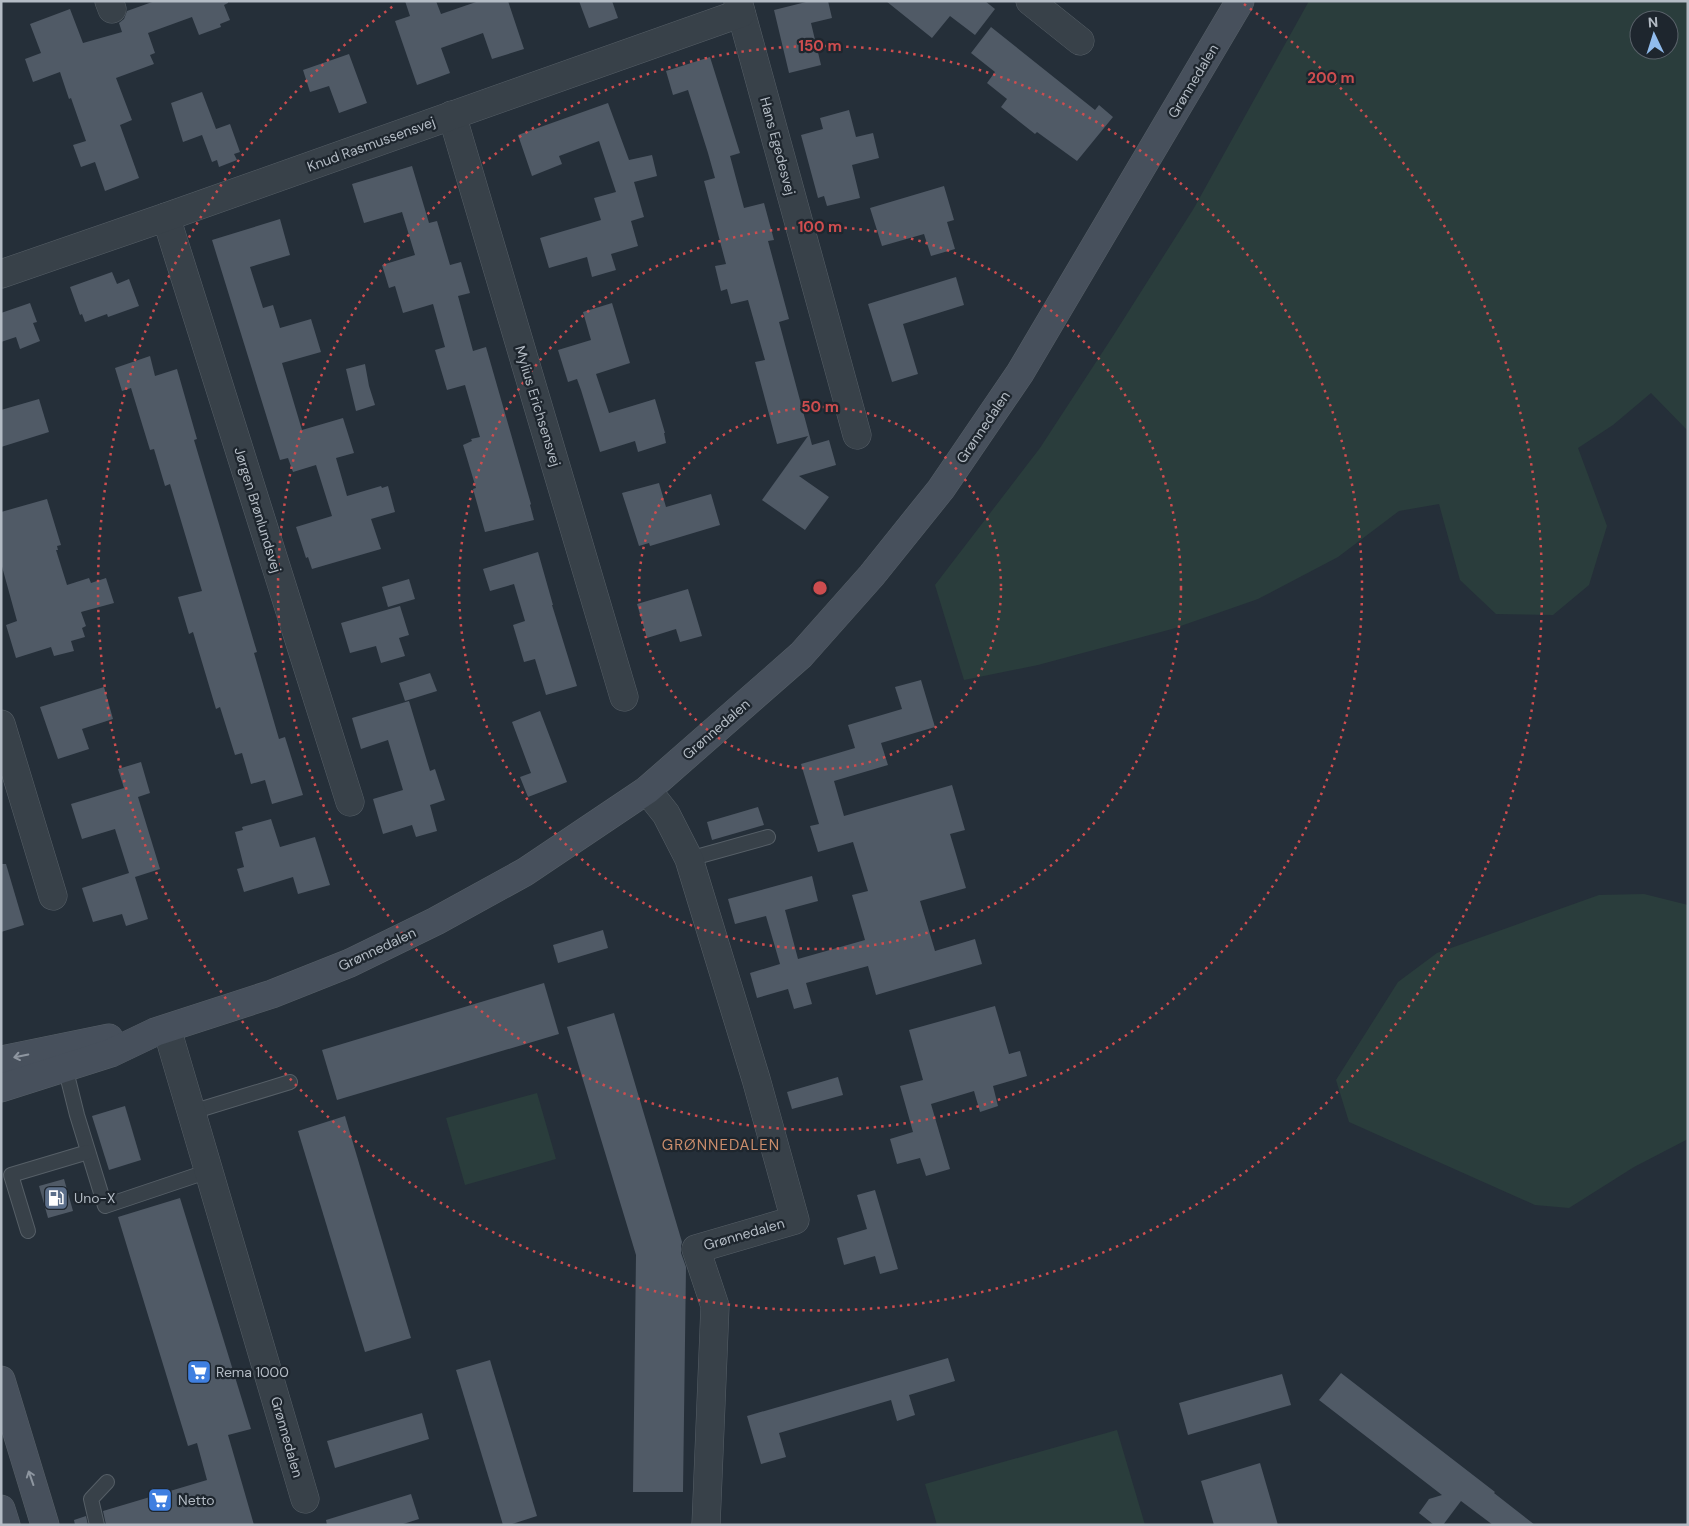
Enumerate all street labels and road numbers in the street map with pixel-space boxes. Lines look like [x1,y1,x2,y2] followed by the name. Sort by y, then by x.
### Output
[1164,41,1222,121] street label: Grønnedalen
[756,95,800,197] street label: Hans Egedesvej
[304,112,438,176] street label: Knud Rasmussensvej
[511,343,565,469] street label: Mylius Erichsensvej
[952,387,1014,467] street label: Grønnedalen
[230,445,286,575] street label: Jørgen Brønlundsvej
[679,695,753,763] street label: Grønnedalen
[335,923,419,975] street label: Grønnedalen
[701,1214,787,1254] street label: Grønnedalen
[267,1394,307,1480] street label: Grønnedalen

